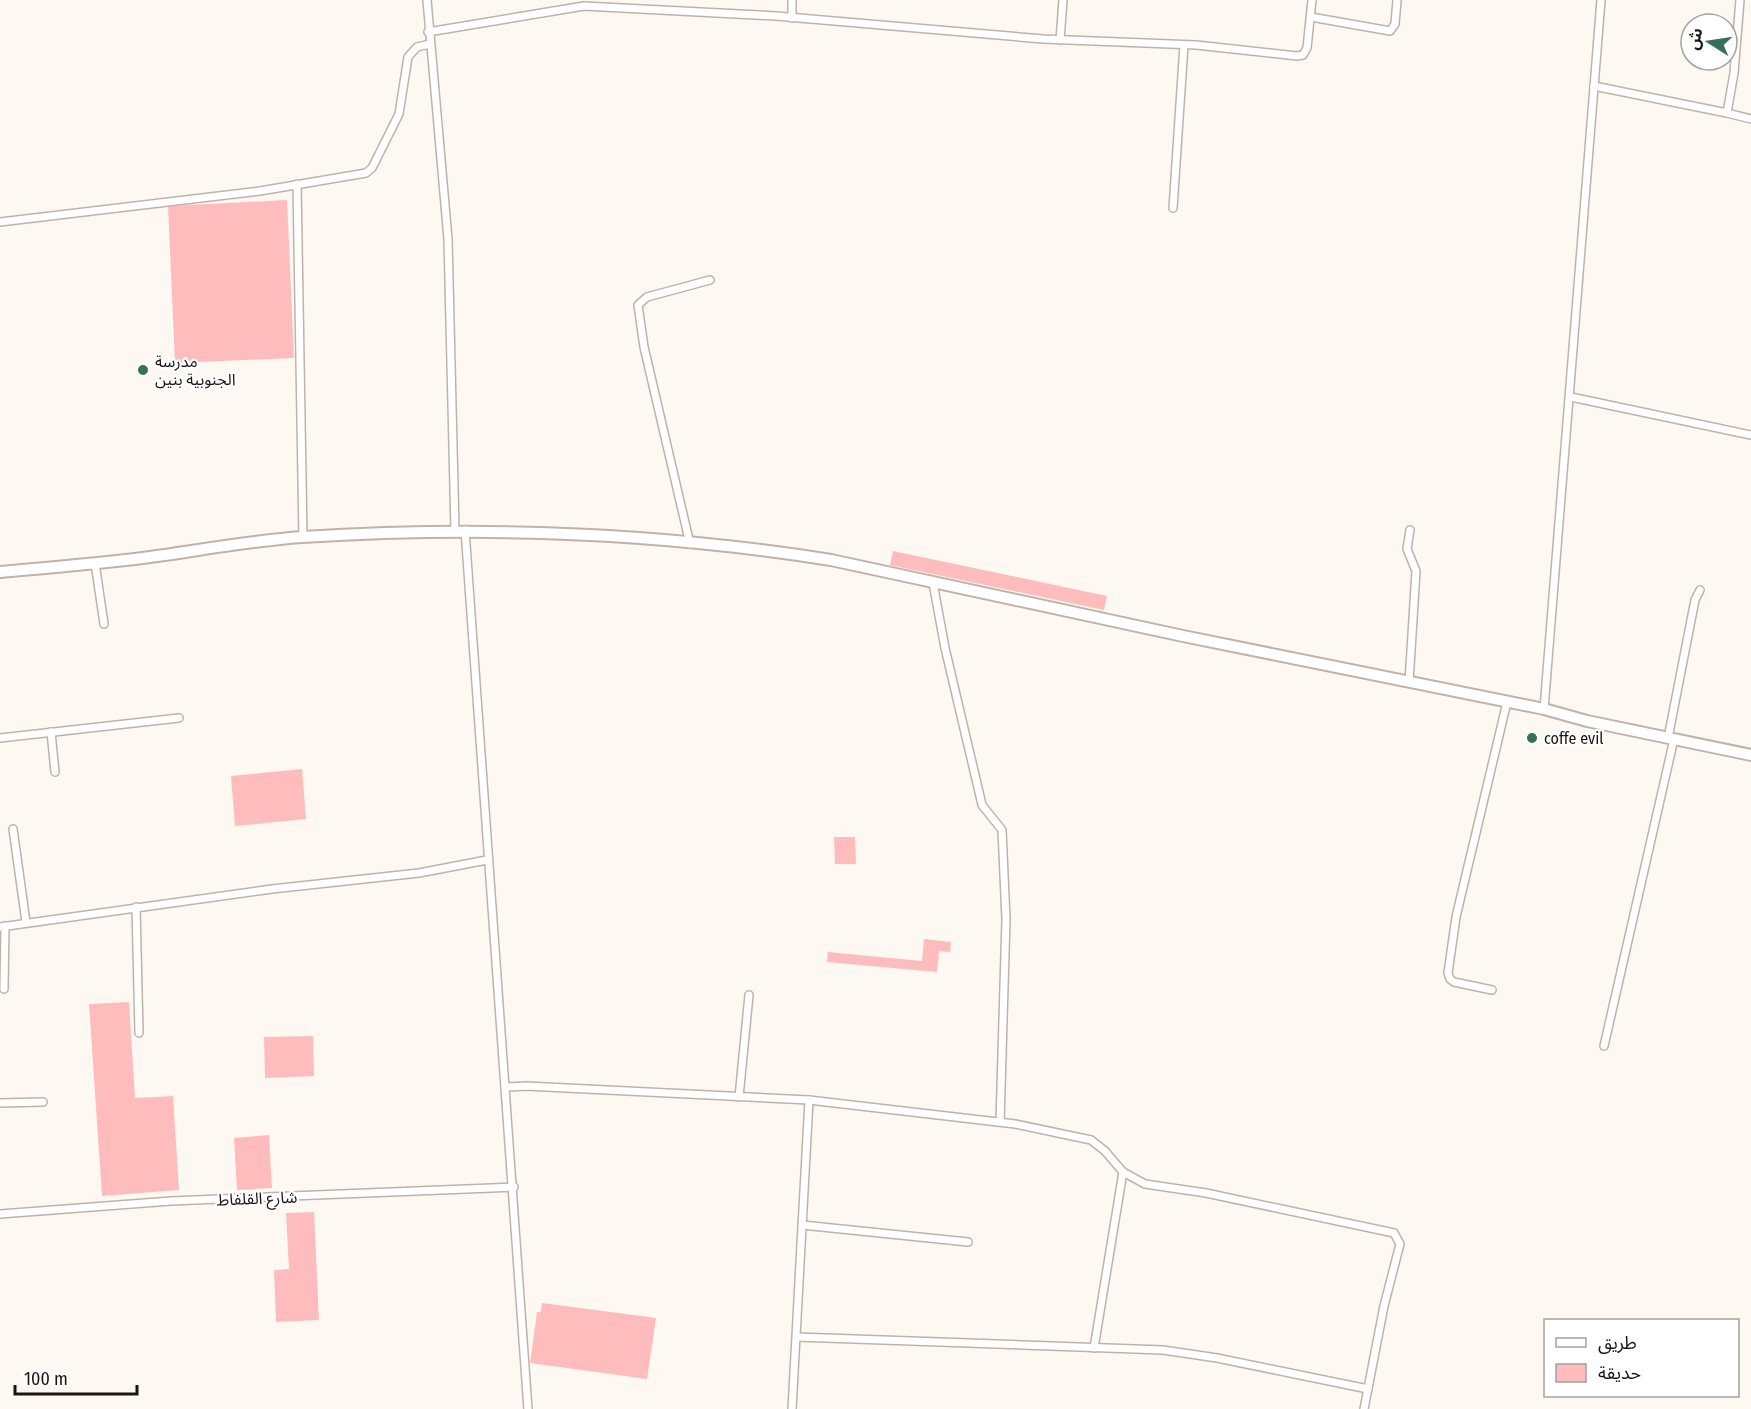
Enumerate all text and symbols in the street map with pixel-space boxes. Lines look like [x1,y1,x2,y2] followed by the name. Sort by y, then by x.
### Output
[1679,12,1739,72] north arrow
[1683,26,1706,52] text: ش
[155,352,235,389] place label: مدرسة الجنوبية بنين
[136,363,150,377] marker: مدرسة الجنوبية بنين
[1544,729,1603,748] place label: coffe evil
[1525,731,1539,745] marker: coffe evil
[216,1188,298,1212] street label: شارع القلفاط
[1544,1319,1739,1397] legend
[1598,1332,1637,1354] text: طريق
[15,1358,136,1396] scale bar
[1598,1362,1641,1384] text: حديقة
[24,1368,68,1390] text: 100 m

